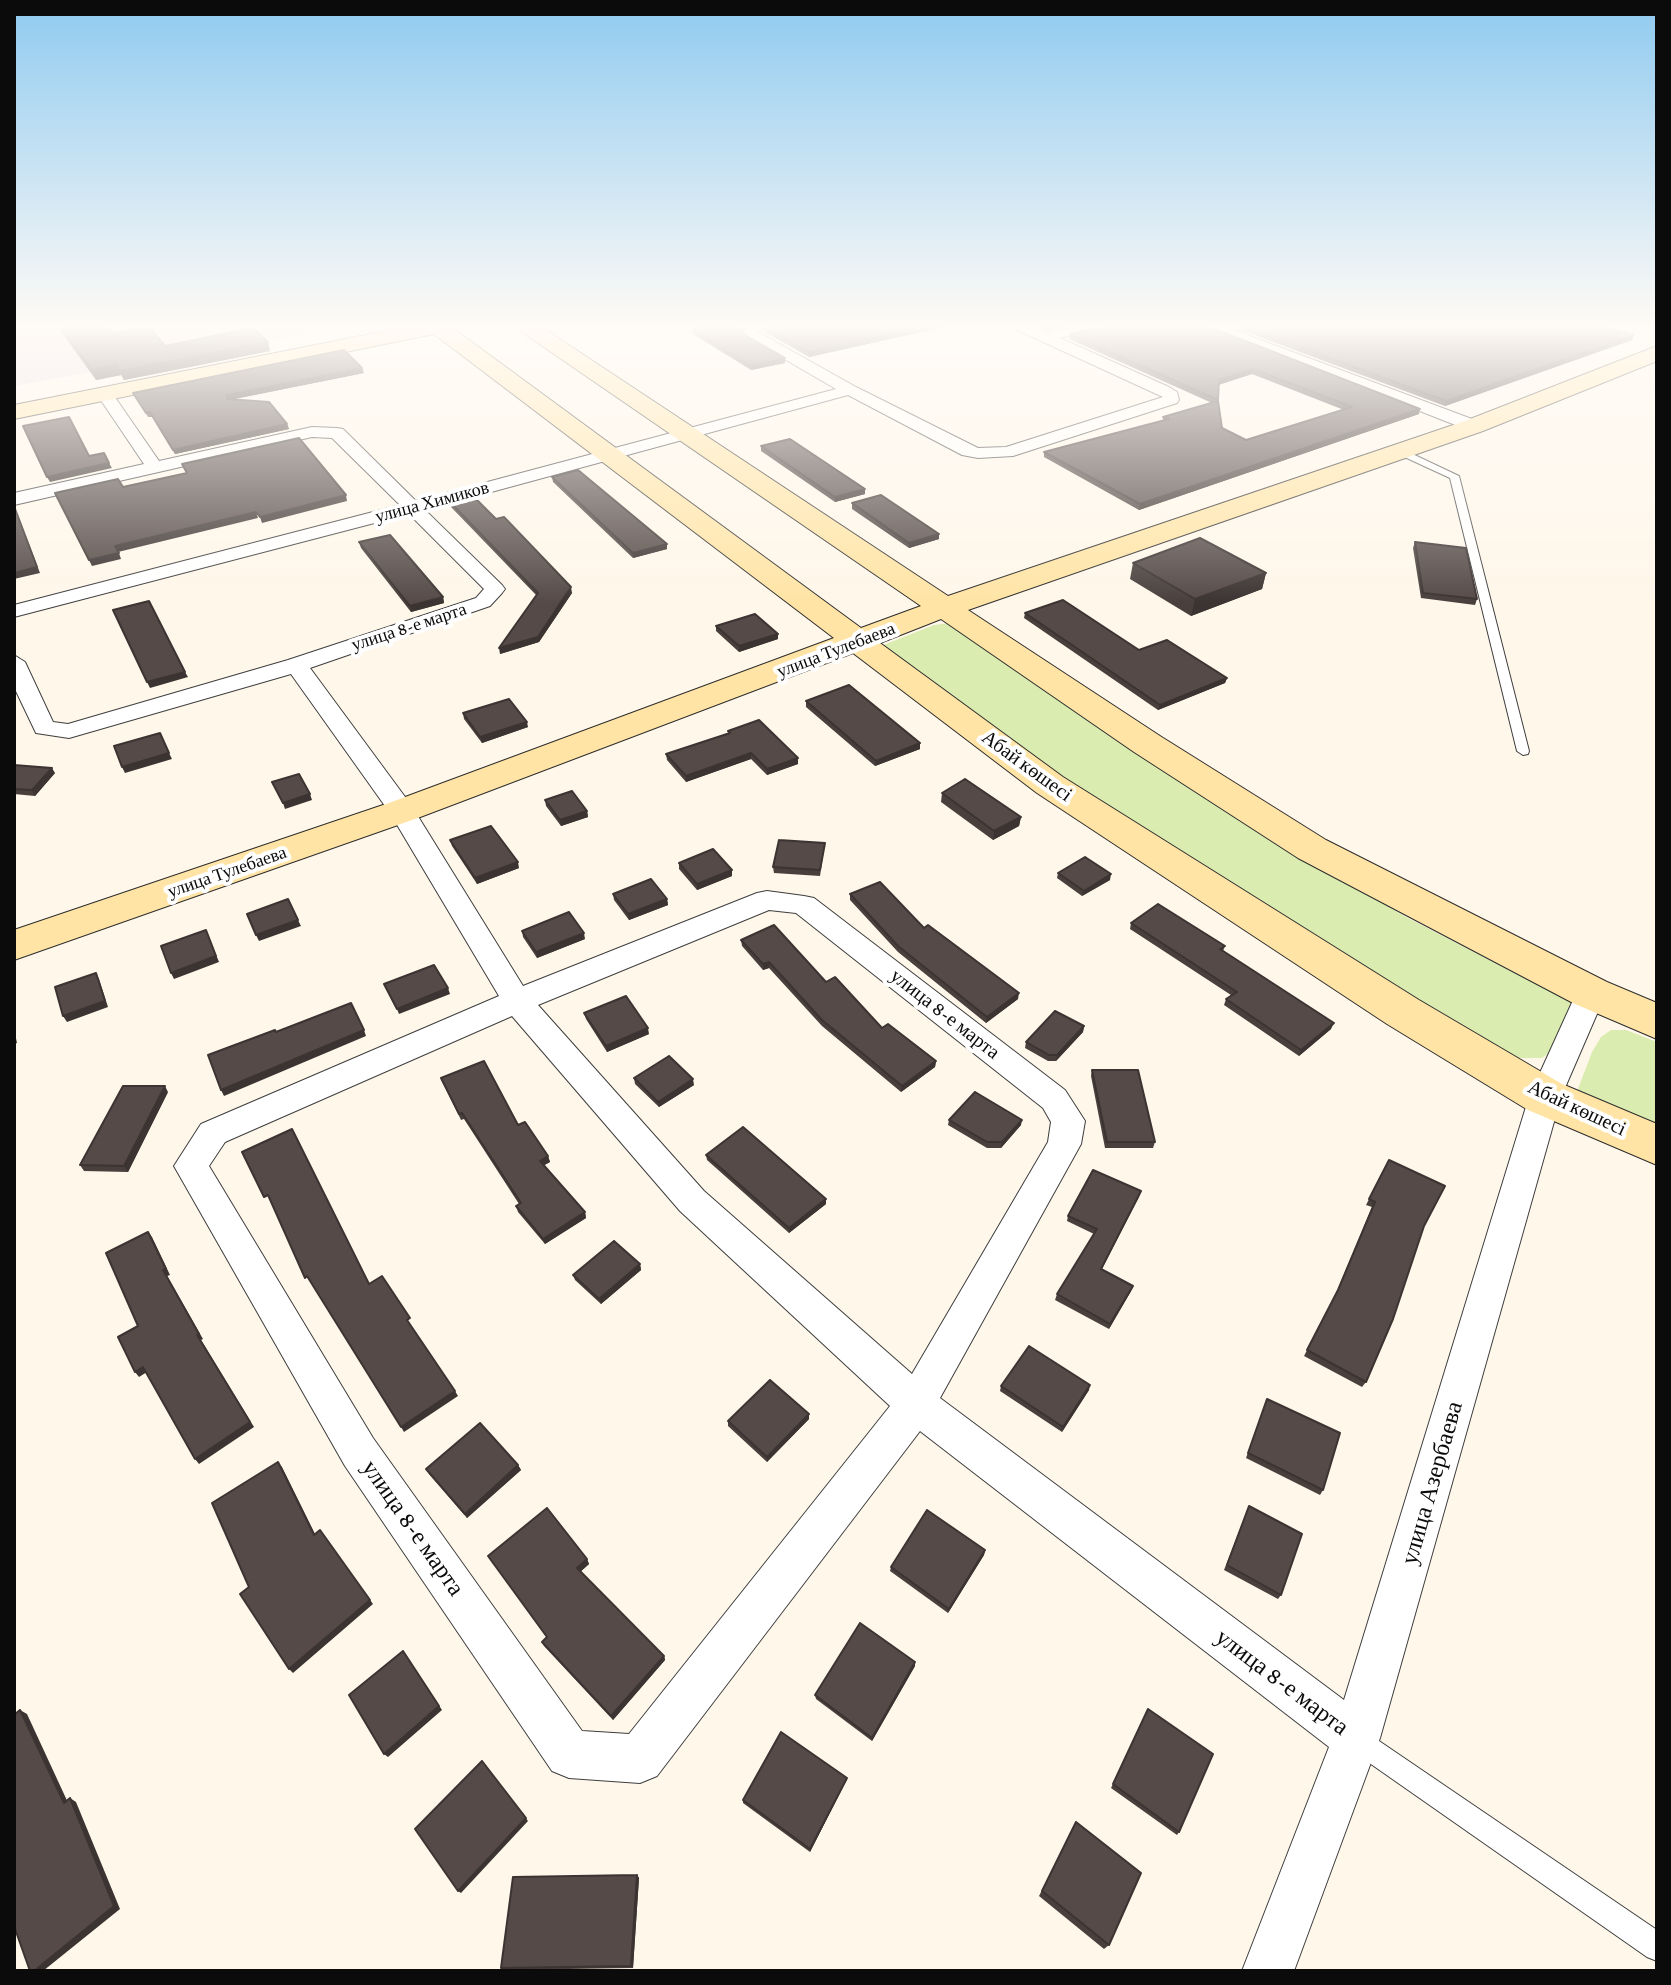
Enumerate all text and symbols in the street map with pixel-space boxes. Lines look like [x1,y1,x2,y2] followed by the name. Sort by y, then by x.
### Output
[373,476,491,528] street label: улица Химиков
[349,598,469,656] street label: улица 8-е марта
[774,618,898,682] street label: улица Тулебаева
[977,725,1077,807] street label: Абай көшесі
[165,842,289,902] street label: улица Тулебаева
[885,964,1005,1064] street label: улица 8-е марта
[1524,1075,1630,1141] street label: Абай көшесі
[1395,1398,1469,1568] street label: улица Азербаева
[356,1454,470,1602] street label: улица 8-е марта
[1210,1623,1354,1741] street label: улица 8-е марта

